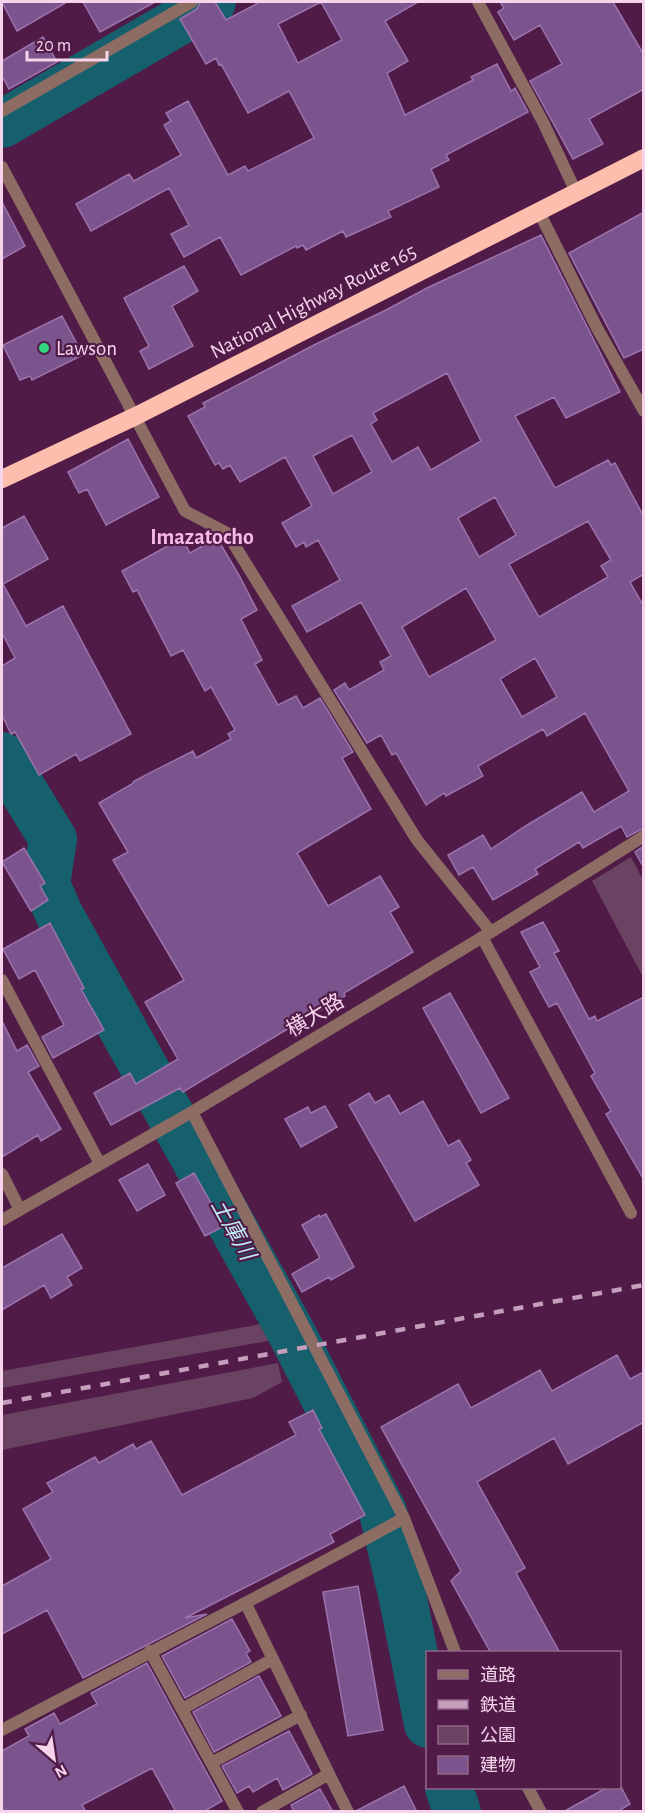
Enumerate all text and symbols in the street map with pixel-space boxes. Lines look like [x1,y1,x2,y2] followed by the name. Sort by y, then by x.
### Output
[27,24,106,62] scale bar
[36,37,71,55] text: 20 m
[207,240,420,363] street label: National Highway Route 165
[56,338,117,359] place label: Lawson
[37,341,51,355] marker: Lawson
[150,526,254,548] district label: Imazatocho
[282,989,348,1041] street label: 横大路
[208,1195,261,1265] water label: 土庫川
[426,1651,621,1789] legend
[480,1665,516,1685] text: 道路
[480,1695,516,1715] text: 鉄道
[480,1726,516,1745] text: 公園
[24,1729,84,1789] north arrow
[480,1755,516,1775] text: 建物
[52,1762,70,1781] text: N

